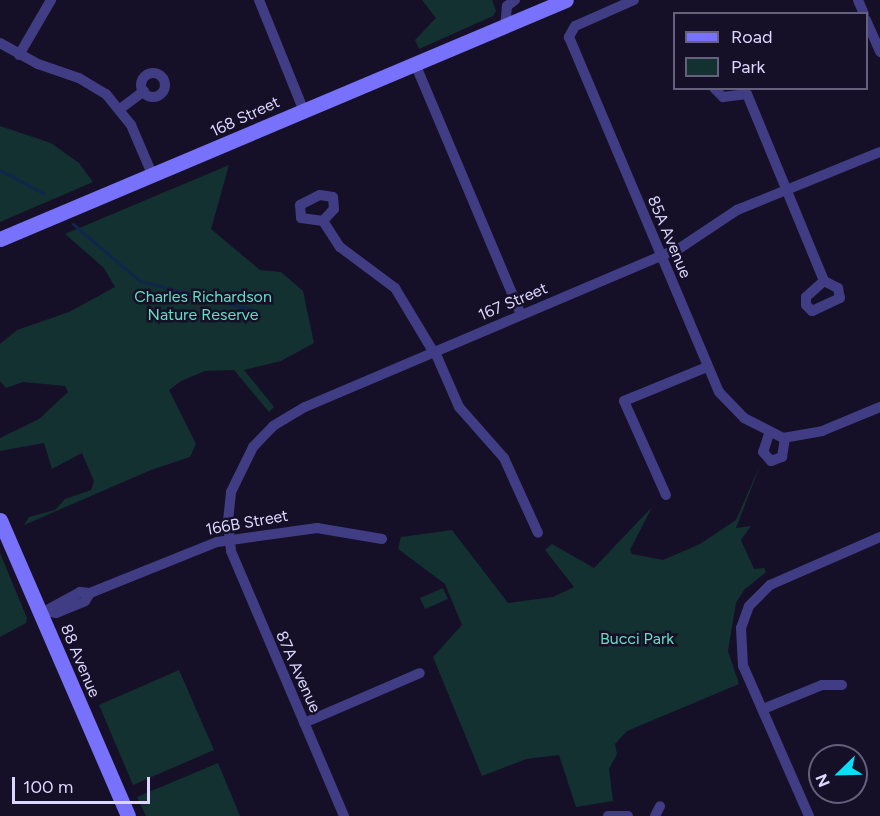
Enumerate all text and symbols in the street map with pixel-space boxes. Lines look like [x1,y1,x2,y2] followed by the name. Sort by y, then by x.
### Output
[673,12,868,90] legend
[731,26,772,48] text: Road
[731,56,765,78] text: Park
[207,93,283,141] street label: 168 Street
[643,193,695,281] street label: 85A Avenue
[476,279,550,325] street label: 167 Street
[134,287,272,325] park label: Charles Richardson Nature Reserve
[204,506,290,540] street label: 166B Street
[56,621,104,701] street label: 88 Avenue
[271,628,325,716] street label: 87A Avenue
[600,629,674,649] park label: Bucci Park
[808,744,868,804] north arrow
[15,765,153,803] scale bar
[812,771,834,790] text: N
[23,776,73,798] text: 100 m

